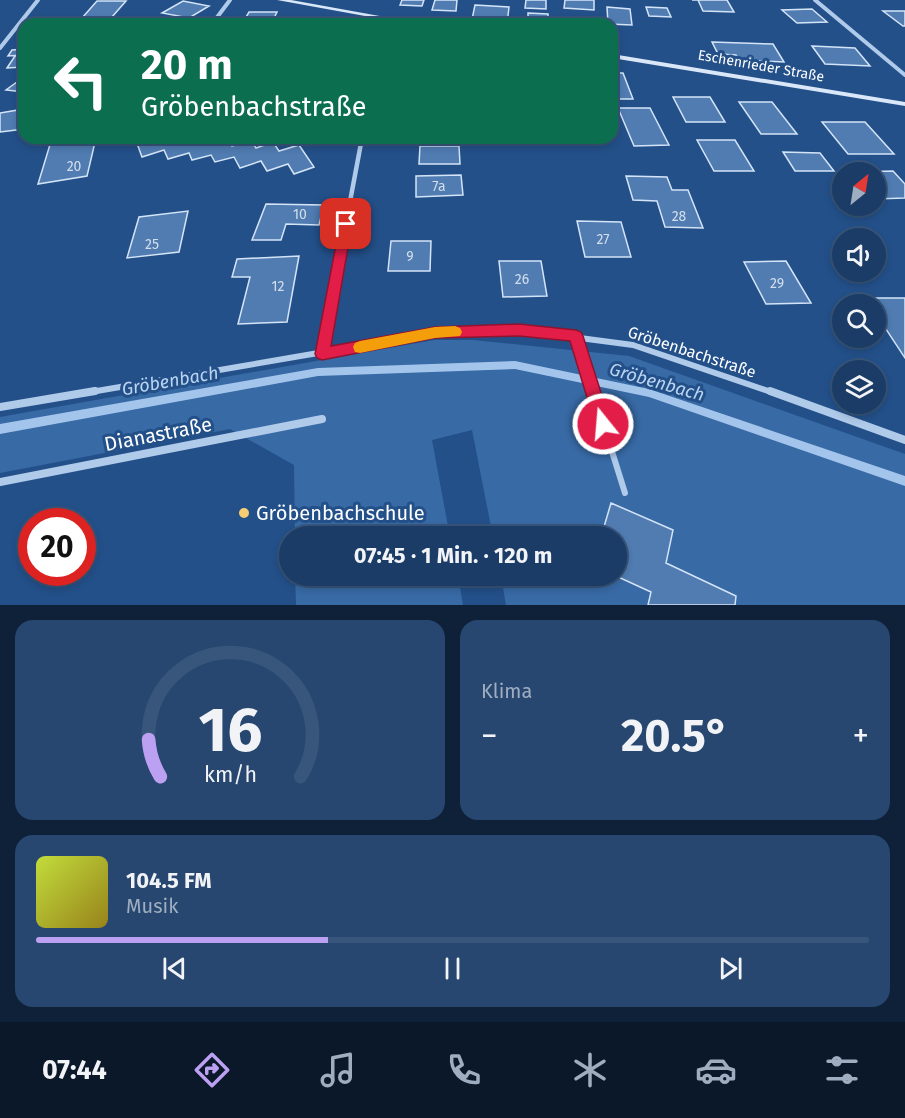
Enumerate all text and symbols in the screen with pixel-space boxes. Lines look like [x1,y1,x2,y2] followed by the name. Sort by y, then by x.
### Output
[141,40,233,90] text: 20 m
[42,42,120,120] icon: left
[697,47,825,85] street label: Eschenrieder Straße
[141,91,366,123] text: Gröbenbachstraße
[67,158,82,175] house number: 20
[832,162,886,216] north arrow
[832,162,886,414] map controls
[432,178,446,195] house number: 7a
[320,198,371,249] pin
[293,206,307,223] house number: 10
[329,207,362,240] icon: arrive
[672,208,687,225] house number: 28
[832,228,886,282] button: sound
[596,231,610,248] house number: 27
[145,236,159,253] house number: 25
[406,248,414,265] house number: 9
[515,271,529,288] house number: 26
[770,275,784,292] house number: 29
[272,278,285,295] house number: 12
[832,294,886,348] button: search
[626,322,758,382] street label: Gröbenbachstraße
[607,358,707,406] water label: Gröbenbach
[832,360,886,414] button: layers
[120,362,220,400] water label: Gröbenbach
[571,392,635,456] position arrow
[102,412,214,456] street label: Dianastraße
[256,501,425,525] place label: Gröbenbachschule
[237,506,251,520] marker: Gröbenbachschule
[18,508,96,586] speed limit sign: 20
[354,542,552,569] text: 07:45 · 1 Min. · 120 m
[481,679,532,703] text: Klima
[198,693,262,768] text: 16
[621,709,729,763] text: 20.5°
[481,716,498,756] text: −
[853,716,869,756] text: +
[203,762,257,788] text: km/h
[126,867,211,894] text: 104.5 FM
[126,894,178,918] text: Musik
[158,952,191,985] icon: previous
[436,952,469,985] icon: pause
[714,952,747,985] icon: next
[191,1049,233,1091] icon: directions
[317,1049,359,1091] icon: music
[443,1049,485,1091] icon: phone
[569,1049,611,1091] icon: climate
[695,1049,737,1091] icon: car
[821,1049,863,1091] icon: filters
[42,1054,107,1086] text: 07:44

